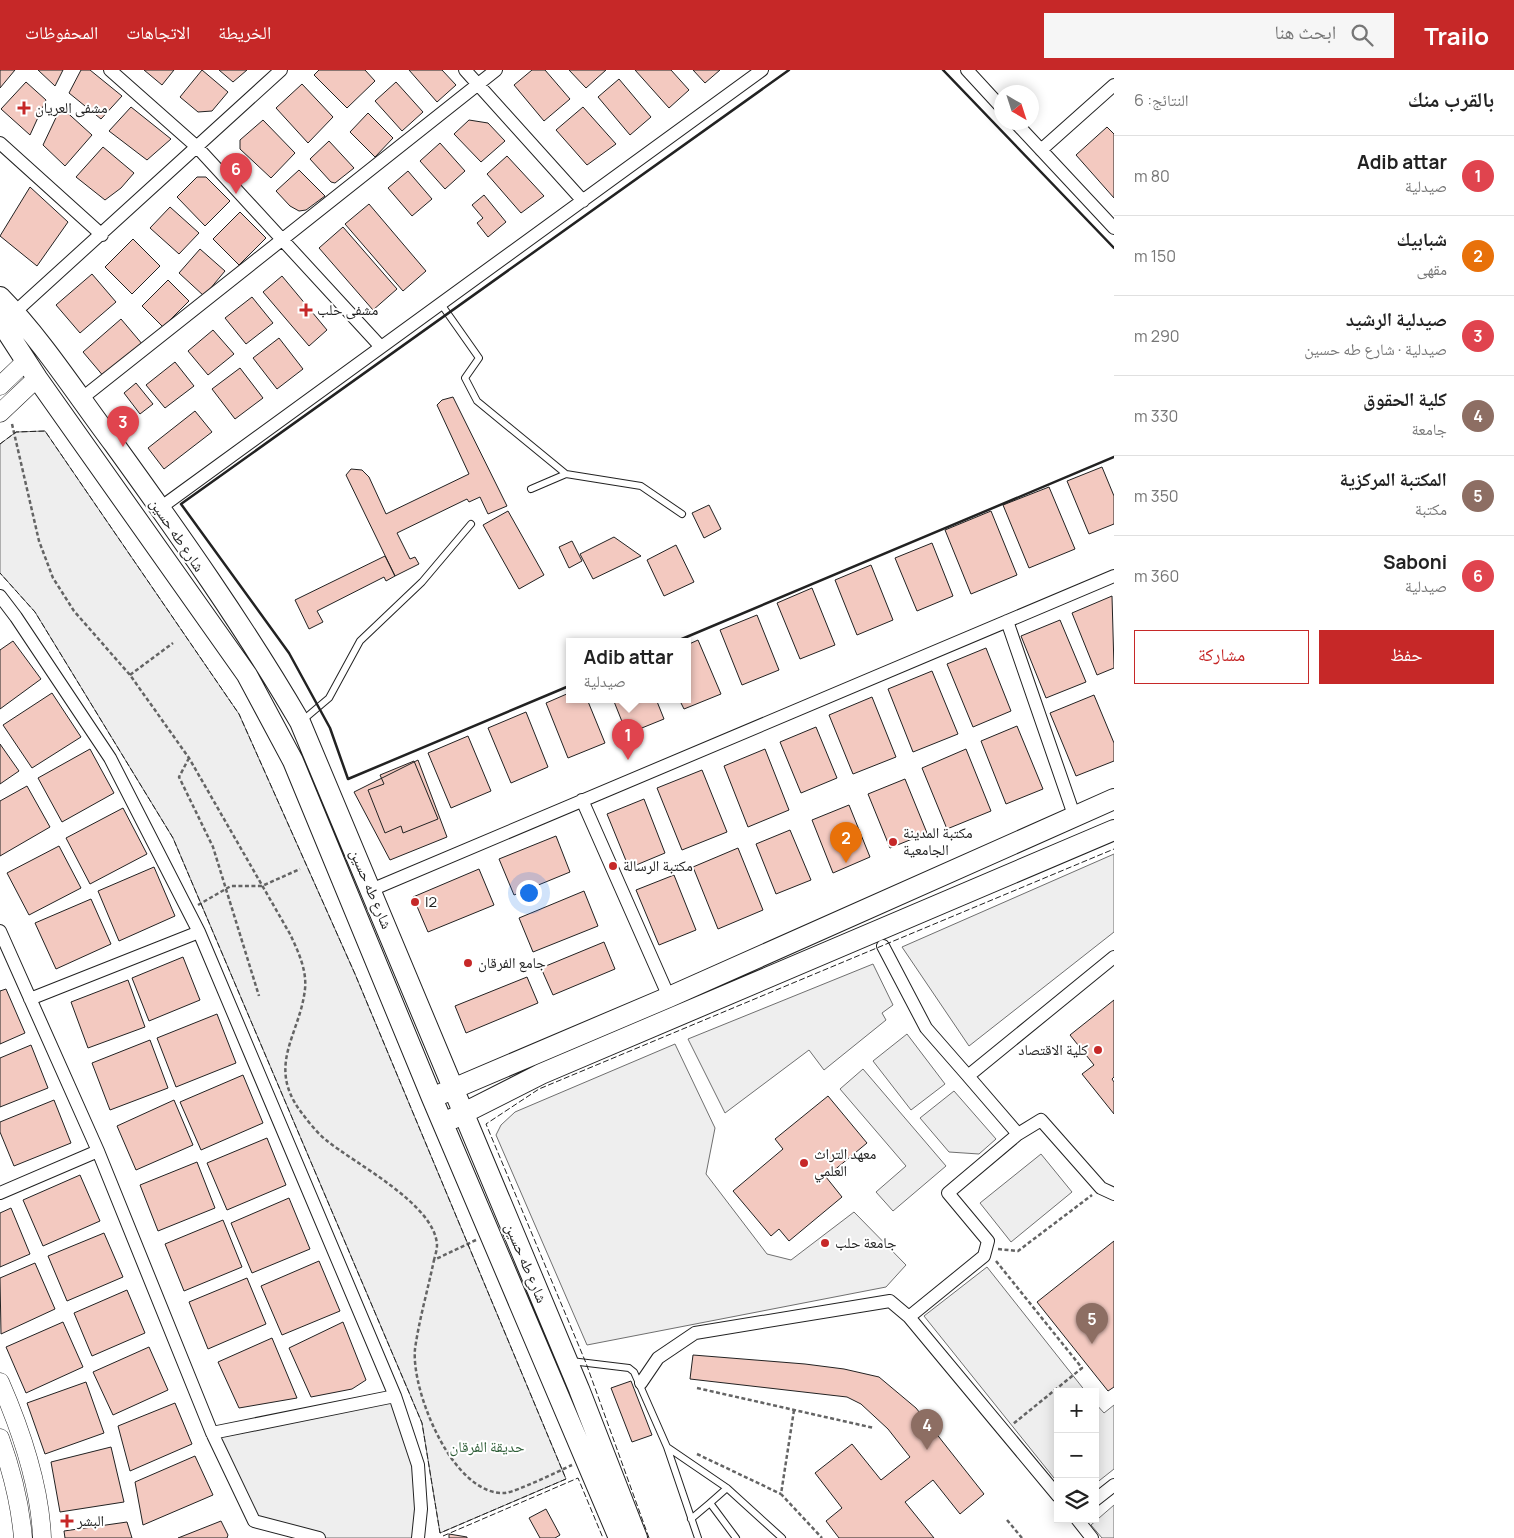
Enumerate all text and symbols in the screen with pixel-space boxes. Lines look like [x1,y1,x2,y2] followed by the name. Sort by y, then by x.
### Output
[1044,13,1394,58] search box
[1275,19,1336,45] text: ابحث هنا
[1424,19,1489,52] text: Trailo
[25,20,98,44] text: المحفوظات
[126,20,190,44] text: الاتجاهات
[218,20,271,44] text: الخريطة
[1348,21,1376,49] icon: search
[994,85,1039,130] north arrow
[1408,85,1494,113] text: بالقرب منك
[1134,89,1189,111] text: النتائج: 6
[35,97,108,118] place label: مشفى العريان
[17,101,31,115] marker: مشفى العريان
[1357,149,1447,175] text: Adib attar
[220,153,252,194] pin: 6
[1134,165,1170,187] text: 80 m
[1475,165,1482,187] text: 1
[1405,175,1447,197] text: صيدلية
[1396,226,1447,252] text: شبابيك
[1134,245,1176,267] text: 150 m
[1473,245,1483,267] text: 2
[1416,258,1447,280] text: مقهى
[317,299,379,320] place label: مشفى حلب
[299,303,313,317] marker: مشفى حلب
[1346,306,1447,332] text: صيدلية الرشيد
[1134,325,1180,347] text: 290 m
[1473,325,1483,347] text: 3
[1304,338,1447,360] text: صيدلية · شارع طه حسين
[1363,386,1447,412] text: كلية الحقوق
[1134,405,1178,427] text: 330 m
[1473,405,1483,427] text: 4
[107,406,139,447] pin: 3
[1412,418,1447,440] text: جامعة
[1340,466,1447,492] text: المكتبة المركزية
[1134,485,1179,507] text: 350 m
[1473,485,1483,507] text: 5
[145,494,210,576] street label: شارع طه حسين
[1415,498,1447,520] text: مكتبة
[1383,549,1447,575] text: Saboni
[1134,565,1179,587] text: 360 m
[1473,565,1483,587] text: 6
[1405,575,1447,597] text: صيدلية
[1134,630,1309,684] button: مشاركة
[1319,630,1494,684] button: حفظ
[566,638,691,703] popup
[583,644,674,670] text: Adib attar
[583,670,626,692] text: صيدلية
[612,719,644,760] pin: 1
[830,822,862,863] pin: 2
[903,822,973,860] place label: مكتبة المدينة الجامعية
[887,836,899,848] marker: مكتبة المدينة الجامعية
[345,846,398,932] street label: شارع طه حسين
[623,855,693,876] place label: مكتبة الرسالة
[607,860,619,872] marker: مكتبة الرسالة
[516,880,542,906] your location
[425,891,437,912] place label: I2
[409,896,421,908] marker: I2
[478,952,546,973] place label: جامع الفرقان
[462,957,474,969] marker: جامع الفرقان
[1018,1039,1088,1060] place label: كلية الاقتصاد
[1092,1044,1104,1056] marker: كلية الاقتصاد
[814,1143,876,1183] place label: معهد التراث العلمي
[798,1157,810,1169] marker: معهد التراث العلمي
[500,1220,553,1306] street label: شارع طه حسين
[835,1232,897,1253] place label: جامعة حلب
[819,1237,831,1249] marker: جامعة حلب
[1076,1303,1108,1344] pin: 5
[1054,1388,1099,1523] map controls
[1054,1388,1099,1433] button: +
[911,1409,943,1450] pin: 4
[1054,1433,1099,1478] button: −
[450,1436,525,1457] park label: حديقة الفرقان
[1054,1478,1099,1523] button: layers
[76,1510,104,1531] place label: البشر
[61,1515,73,1527] marker: البشر

